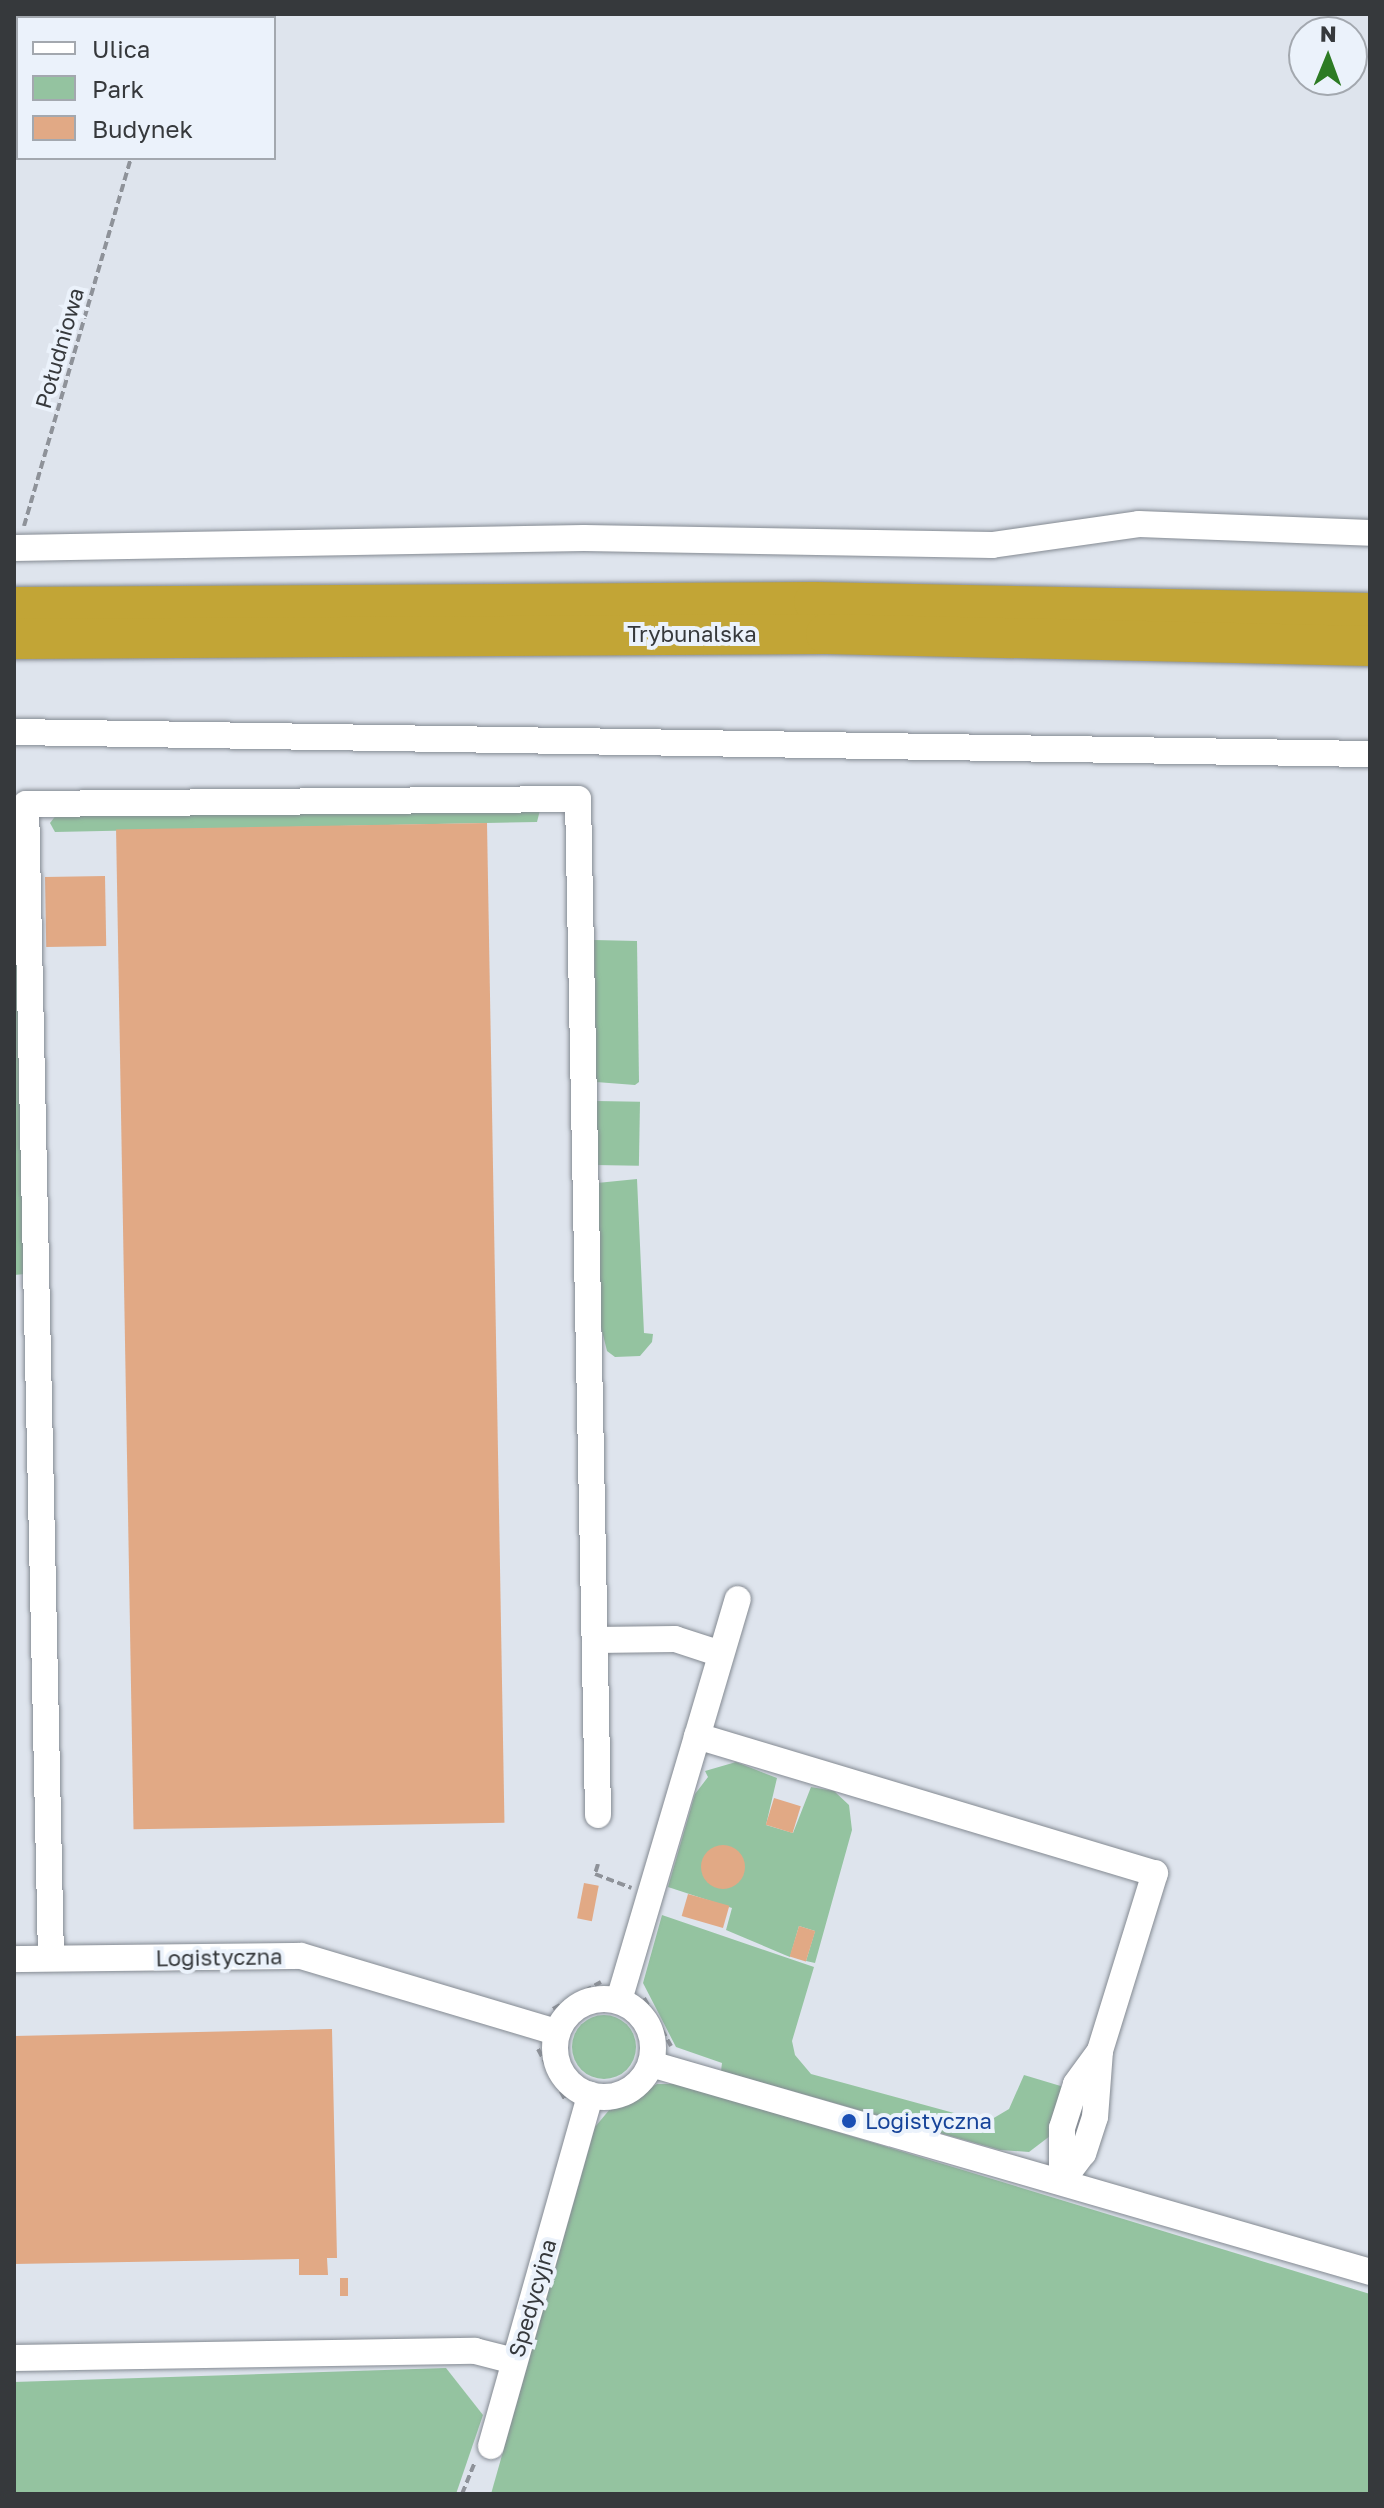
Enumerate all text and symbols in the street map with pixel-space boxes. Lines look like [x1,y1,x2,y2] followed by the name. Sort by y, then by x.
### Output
[16,16,276,160] legend
[1288,16,1368,96] north arrow
[1320,20,1337,47] text: N
[92,34,150,63] text: Ulica
[92,74,144,103] text: Park
[92,114,193,143] text: Budynek
[29,285,89,411] street label: Południowa
[627,621,757,647] street label: Trybunalska
[155,1943,283,1971] street label: Logistyczna
[865,2108,992,2134] place label: Logistyczna
[840,2112,858,2130] marker: Logistyczna
[503,2236,561,2360] street label: Spedycyjna

